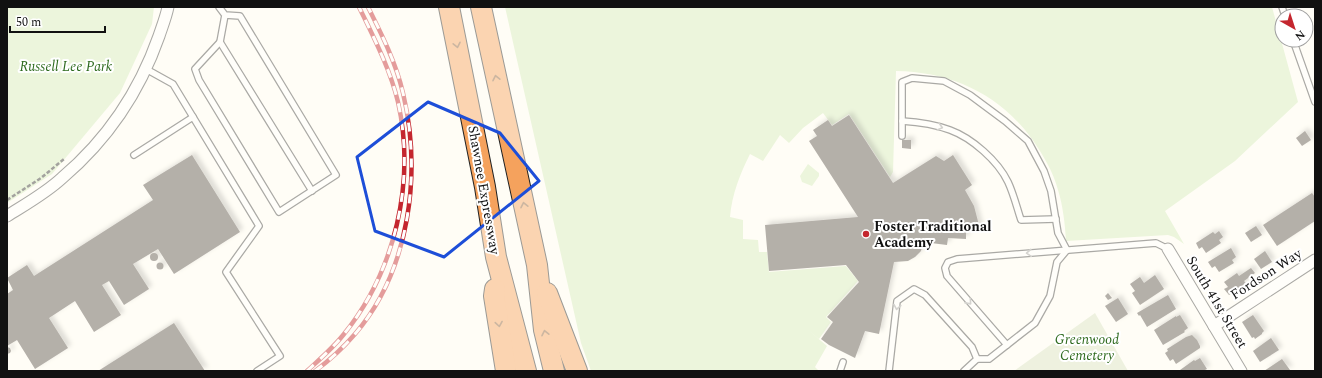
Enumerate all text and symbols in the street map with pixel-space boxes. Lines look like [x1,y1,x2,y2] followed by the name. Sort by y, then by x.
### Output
[10,8,105,34] scale bar
[1274,8,1314,48] north arrow
[16,13,41,32] text: 50 m
[1291,26,1309,45] text: N
[452,42,460,48] one-way arrow
[20,56,113,77] park label: Russell Lee Park
[493,75,501,81] one-way arrow
[936,122,943,131] one-way arrow
[462,124,506,257] street label: Shawnee Expressway
[520,202,528,208] one-way arrow
[874,216,992,253] place label: Foster Traditional Academy
[861,229,871,239] marker: Foster Traditional Academy
[1226,242,1307,305] street label: Fordson Way
[1025,249,1032,258] one-way arrow
[1181,252,1253,352] street label: South 41st Street
[964,297,971,304] one-way arrow
[893,304,902,310] one-way arrow
[494,321,503,327] one-way arrow
[1055,329,1119,366] park label: Greenwood Cemetery
[542,330,550,336] one-way arrow

